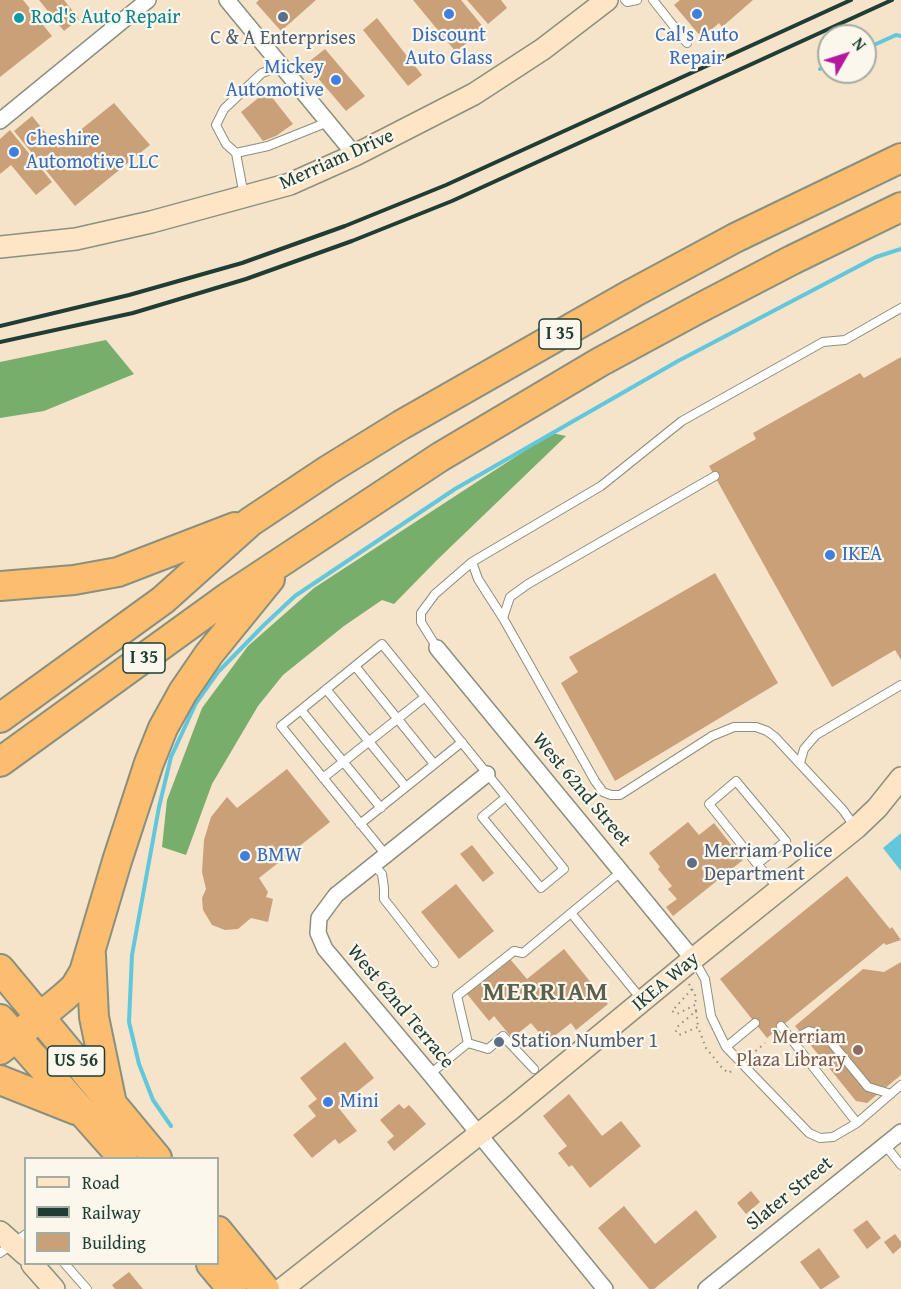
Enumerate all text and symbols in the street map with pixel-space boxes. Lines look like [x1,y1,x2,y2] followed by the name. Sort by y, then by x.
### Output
[31,6,181,30] place label: Rod's Auto Repair
[442,7,456,21] marker: Discount Auto Glass
[690,7,704,21] marker: Cal's Auto Repair
[276,10,290,24] marker: C & A Enterprises
[12,11,26,25] marker: Rod's Auto Repair
[405,24,493,71] place label: Discount Auto Glass
[655,24,739,71] place label: Cal's Auto Repair
[817,24,877,84] north arrow
[210,27,356,51] place label: C & A Enterprises
[847,32,872,56] text: N
[226,56,324,103] place label: Mickey Automotive
[329,73,343,87] marker: Mickey Automotive
[276,124,398,196] street label: Merriam Drive
[26,128,159,175] place label: Cheshire Automotive LLC
[7,145,21,159] marker: Cheshire Automotive LLC
[539,319,581,349] road number: I 35
[842,543,882,567] place label: IKEA
[823,548,837,562] marker: IKEA
[123,643,165,673] road number: I 35
[526,728,636,852] street label: West 62nd Street
[704,840,833,887] place label: Merriam Police Department
[257,844,302,868] place label: BMW
[238,849,252,863] marker: BMW
[685,856,699,870] marker: Merriam Police Department
[341,940,459,1074] street label: West 62nd Terrace
[628,947,704,1017] street label: IKEA Way
[483,977,609,1009] district label: MERRIAM
[736,1026,846,1073] place label: Merriam Plaza Library
[511,1030,658,1054] place label: Station Number 1
[492,1035,506,1049] marker: Station Number 1
[851,1043,865,1057] marker: Merriam Plaza Library
[48,1046,104,1076] road number: US 56
[340,1090,379,1114] place label: Mini
[321,1095,335,1109] marker: Mini
[742,1152,838,1236] street label: Slater Street
[24,1157,219,1265] legend
[82,1169,120,1196] text: Road
[82,1199,141,1226] text: Railway
[82,1229,146,1256] text: Building

